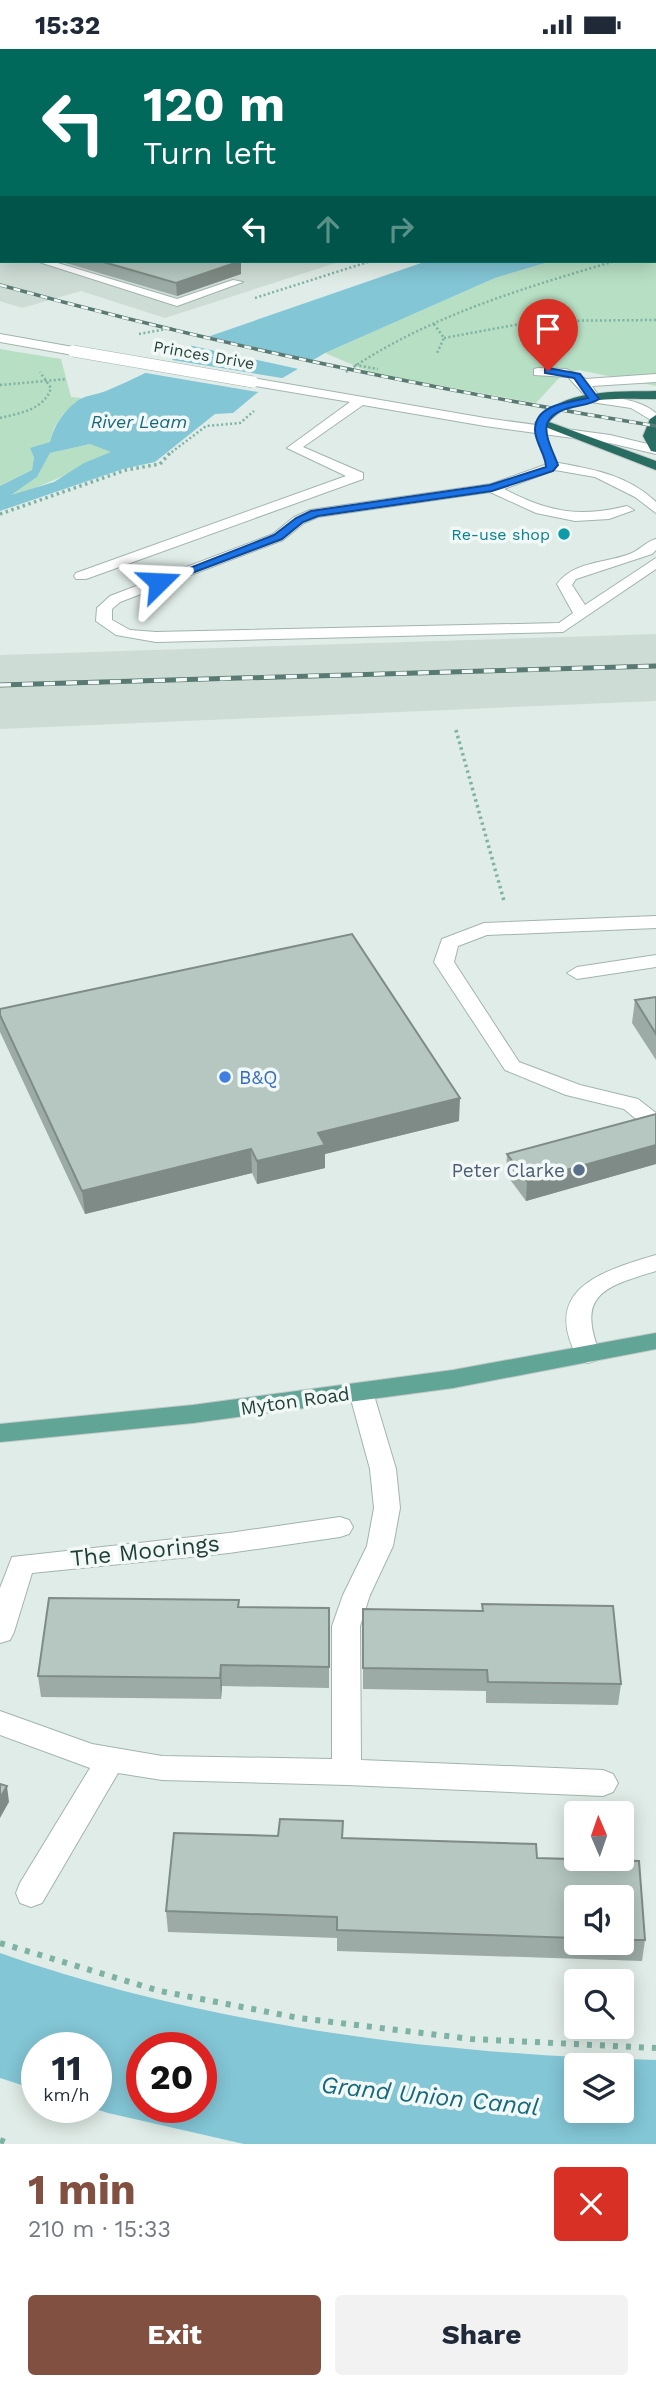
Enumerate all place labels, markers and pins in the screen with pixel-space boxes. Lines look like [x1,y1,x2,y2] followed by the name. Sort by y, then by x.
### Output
[518,299,578,371] pin
[451,525,550,544] place label: Re-use shop
[556,526,572,542] marker: Re-use shop
[239,1066,277,1089] place label: B&Q
[217,1069,233,1085] marker: B&Q
[451,1159,565,1182] place label: Peter Clarke
[571,1162,587,1178] marker: Peter Clarke

